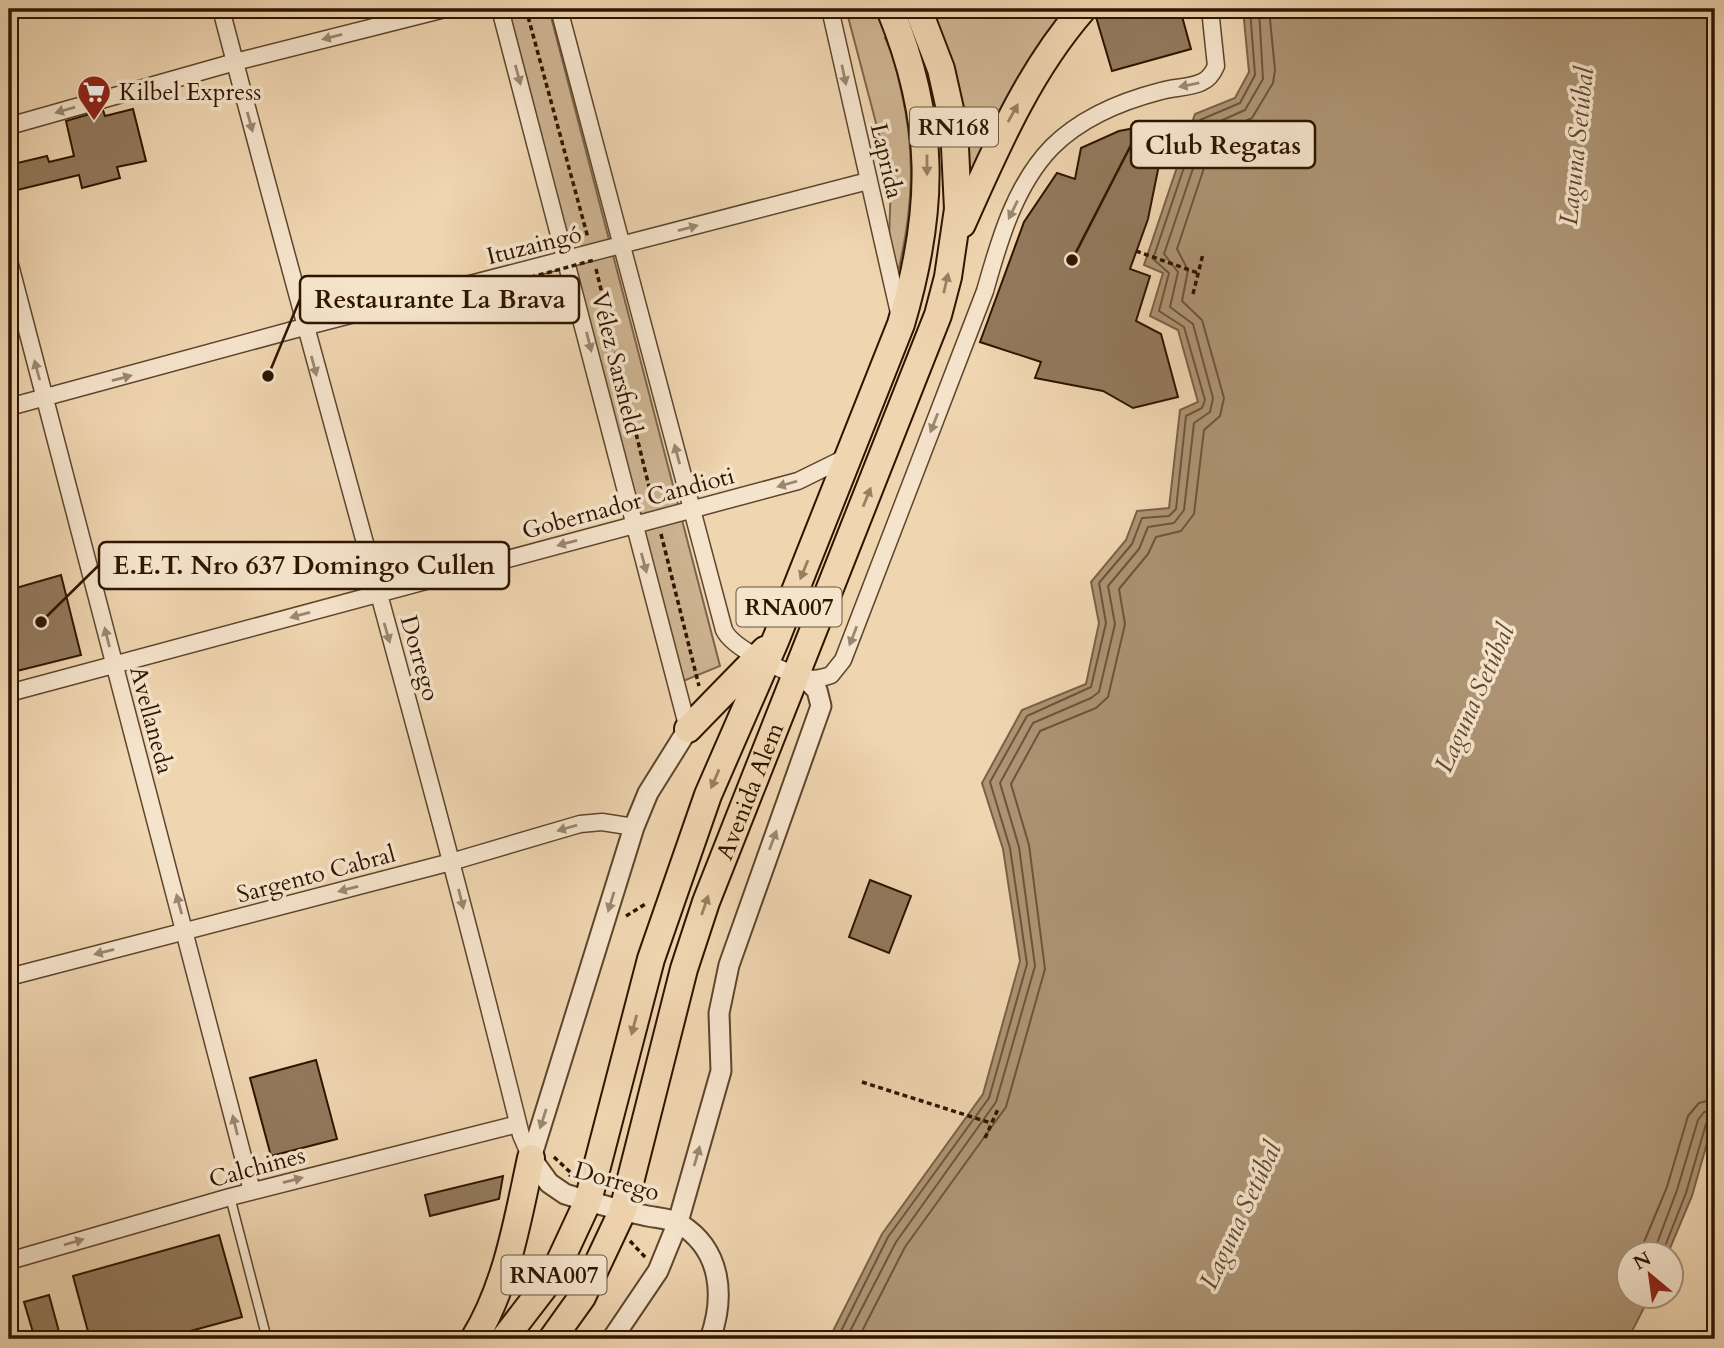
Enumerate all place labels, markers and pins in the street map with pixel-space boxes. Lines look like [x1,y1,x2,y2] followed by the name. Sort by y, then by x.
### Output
[75,73,113,122] supermarket icon: Kilbel Express
[119,76,261,109] place label: Kilbel Express
[1131,121,1315,168] callout: Club Regatas
[300,276,579,323] callout: Restaurante La Brava
[99,542,509,589] callout: E.E.T. Nro 637 Domingo Cullen

